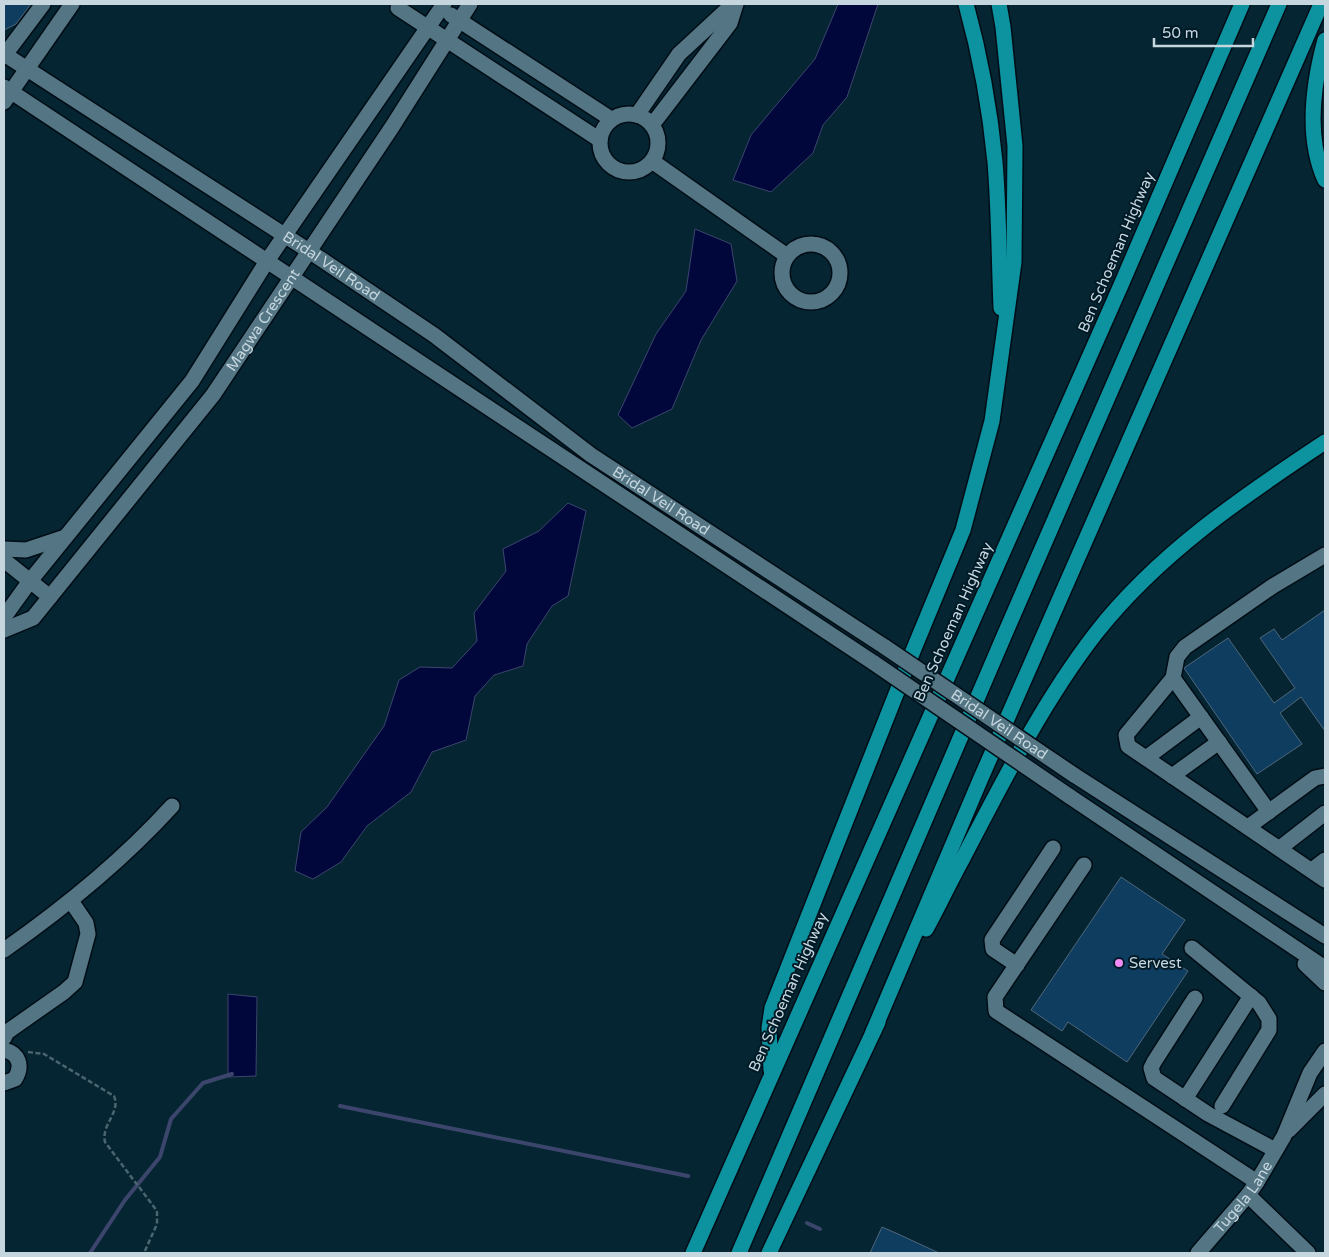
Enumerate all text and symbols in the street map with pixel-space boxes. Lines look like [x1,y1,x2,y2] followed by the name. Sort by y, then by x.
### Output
[1154,15,1253,47] scale bar
[1162,24,1199,42] text: 50 m
[1074,169,1158,335] street label: Ben Schoeman Highway
[279,228,383,305] street label: Bridal Veil Road
[222,265,304,375] street label: Magwa Crescent
[609,462,713,539] street label: Bridal Veil Road
[910,540,996,704] street label: Ben Schoeman Highway
[948,685,1051,763] street label: Bridal Veil Road
[745,910,831,1074] street label: Ben Schoeman Highway
[1129,954,1182,972] place label: Servest
[1113,957,1125,969] marker: Servest
[1210,1158,1276,1237] street label: Tugela Lane

